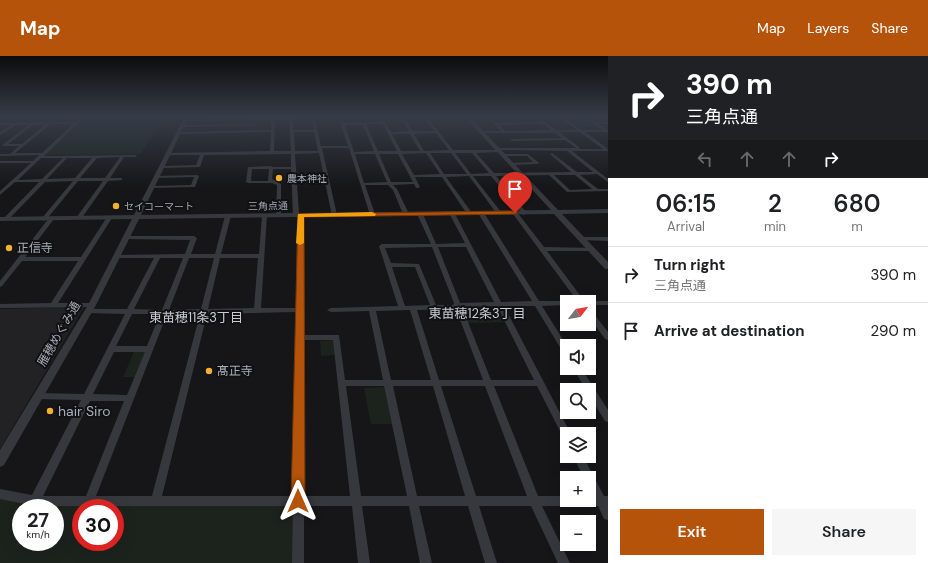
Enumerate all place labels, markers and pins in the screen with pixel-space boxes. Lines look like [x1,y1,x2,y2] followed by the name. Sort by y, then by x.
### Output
[287,172,327,185] place label: 農本神社
[498,172,532,213] pin
[274,173,284,183] marker: 農本神社
[124,200,194,213] place label: セイコーマート
[111,201,121,211] marker: セイコーマート
[17,240,53,256] place label: 正信寺
[4,243,14,253] marker: 正信寺
[217,363,253,379] place label: 髙正寺
[204,366,214,376] marker: 髙正寺
[58,402,111,420] place label: hair Siro
[45,406,55,416] marker: hair Siro

